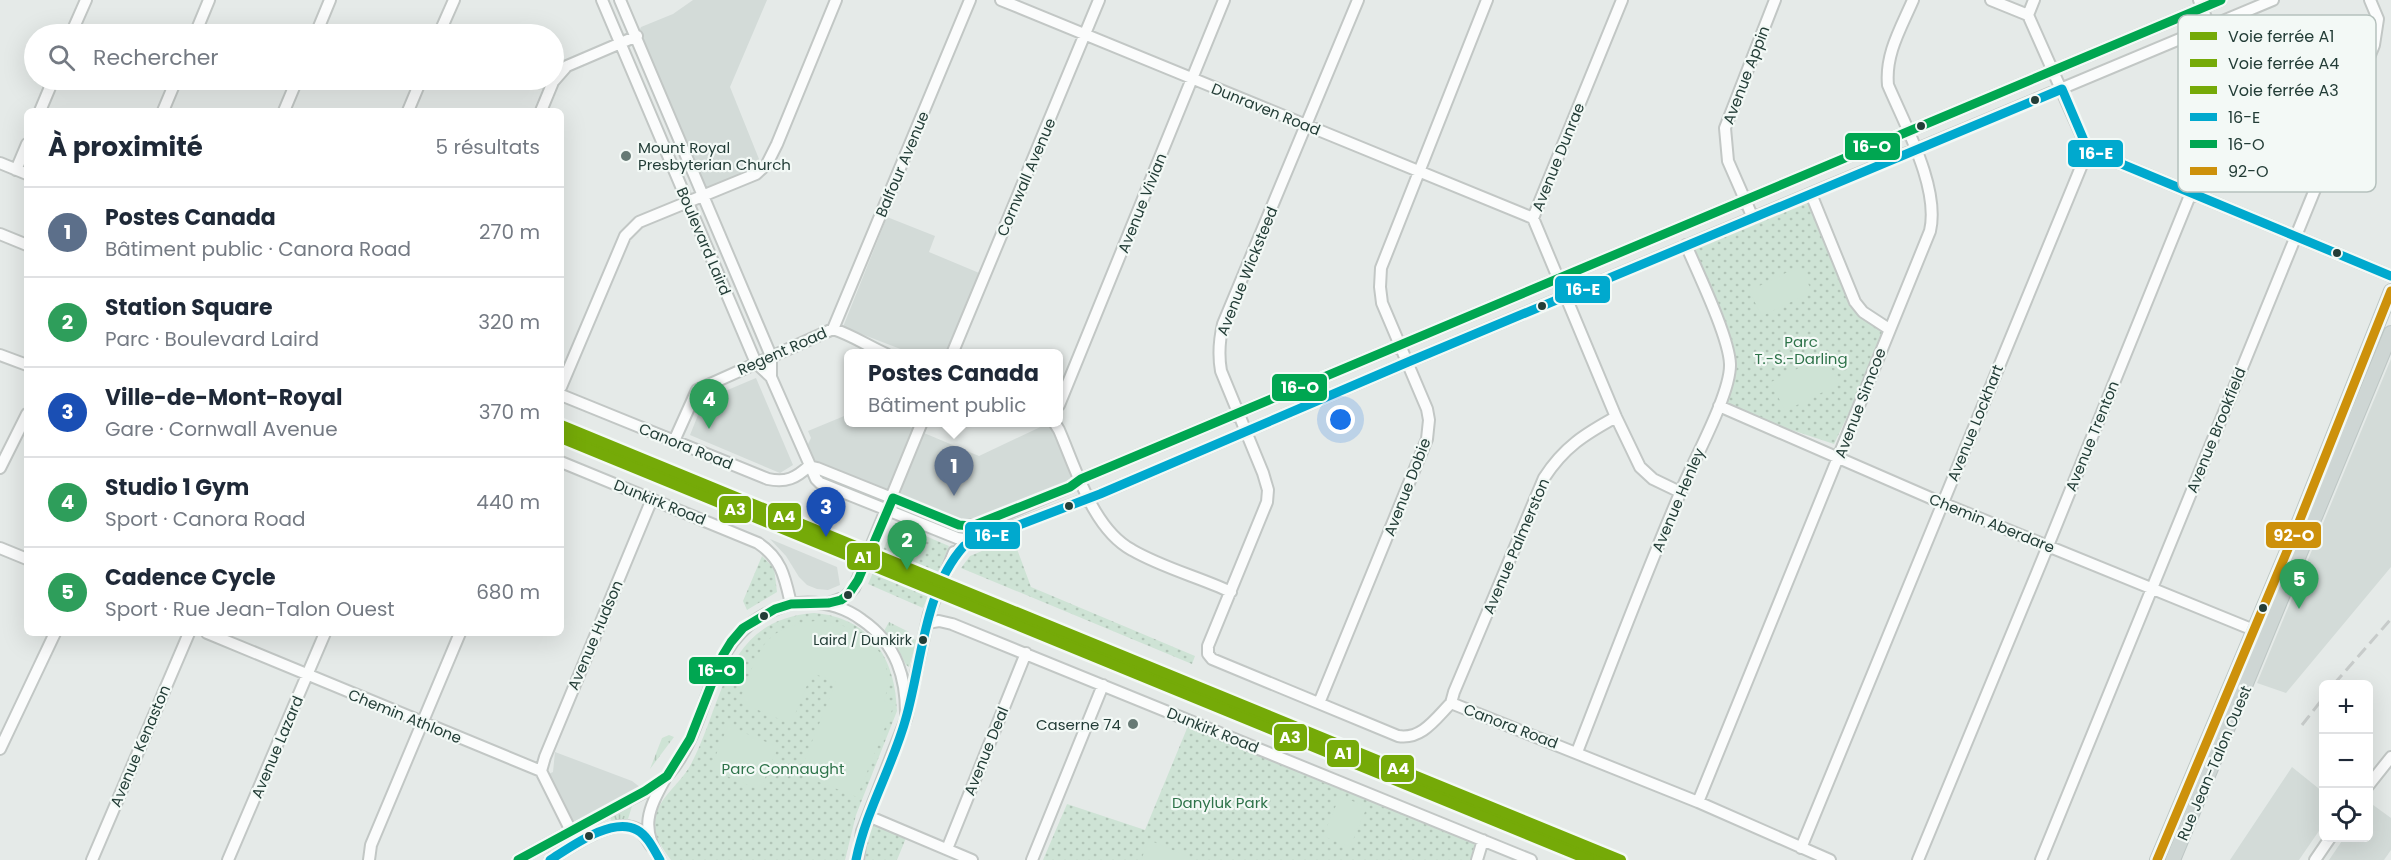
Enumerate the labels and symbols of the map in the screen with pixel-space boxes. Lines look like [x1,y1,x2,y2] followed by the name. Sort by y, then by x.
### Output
[2178,15,2376,192] legend
[1718,23,1774,127] street label: Avenue Appin
[2228,25,2334,48] text: Voie ferrée A1
[2228,52,2339,75] text: Voie ferrée A4
[1208,78,1324,140] street label: Dunraven Road
[2228,79,2339,102] text: Voie ferrée A3
[2029,94,2041,106] unlabelled marker
[1527,100,1589,214] street label: Avenue Dunrae
[2228,106,2260,129] text: 16-E
[870,108,934,220] street label: Balfour Avenue
[992,115,1060,239] street label: Cornwall Avenue
[1915,120,1927,132] unlabelled marker
[1844,132,1901,161] line badge: 16-O
[2228,133,2265,156] text: 16-O
[1853,135,1891,158] text: 16-O
[638,137,791,175] place label: Mount Royal Presbyterian Church
[2067,139,2124,168] line badge: 16-E
[2079,142,2113,165] text: 16-E
[619,149,633,163] marker: Mount Royal Presbyterian Church
[1112,150,1172,256] street label: Avenue Vivian
[2228,160,2269,183] text: 92-O
[672,184,736,298] street label: Boulevard Laird
[1212,203,1282,339] street label: Avenue Wicksteed
[2331,247,2343,259] unlabelled marker
[1554,275,1611,304] line badge: 16-E
[1566,278,1600,301] text: 16-E
[1536,300,1548,312] unlabelled marker
[734,322,830,380] street label: Regent Road
[1754,331,1848,369] park label: Parc T.-S.-Darling
[1829,345,1891,461] street label: Avenue Simcoe
[1942,362,2008,484] street label: Avenue Lockhart
[2181,364,2251,496] street label: Avenue Brookfield
[1271,373,1328,402] line badge: 16-O
[1281,376,1319,399] text: 16-O
[2060,378,2124,494] street label: Avenue Trenton
[690,380,728,429] pin: 4
[1326,405,1355,434] your location
[636,418,736,474] street label: Canora Road
[1379,435,1435,539] street label: Avenue Dobie
[1647,444,1710,555] street label: Avenue Henley
[934,446,974,496] pin: 1
[611,474,709,530] street label: Dunkirk Road
[1478,475,1554,617] street label: Avenue Palmerston
[806,488,846,537] pin: 3
[1926,488,2058,558] street label: Chemin Aberdare
[718,495,752,524] line badge: A3
[724,498,746,521] text: A3
[1063,500,1075,512] unlabelled marker
[767,502,802,531] line badge: A4
[773,505,795,528] text: A4
[888,520,926,570] pin: 2
[964,521,1021,550] line badge: 16-E
[2265,521,2322,549] line badge: 92-O
[975,524,1009,547] text: 16-E
[2274,524,2315,547] text: 92-O
[846,542,881,571] line badge: A1
[854,546,872,569] text: A1
[2280,560,2318,609] pin: 5
[562,577,628,693] street label: Avenue Hudson
[842,589,854,601] unlabelled marker
[2257,602,2269,614] unlabelled marker
[758,610,770,622] unlabelled marker
[813,630,913,650] place label: Laird / Dunkirk
[917,634,929,646] marker: Laird / Dunkirk
[688,656,745,685] line badge: 16-O
[698,659,736,682] text: 16-O
[105,682,175,810] street label: Avenue Kenaston
[2172,682,2256,844] street label: Rue Jean-Talon Ouest
[345,684,465,748] street label: Chemin Athlone
[246,692,308,802] street label: Avenue Lazard
[1461,698,1561,754] street label: Canora Road
[1164,702,1262,758] street label: Dunkirk Road
[959,703,1013,799] street label: Avenue Deal
[1036,714,1121,735] place label: Caserne 74
[1126,717,1140,731] marker: Caserne 74
[1273,723,1308,752] line badge: A3
[1279,726,1301,749] text: A3
[1326,739,1360,768] line badge: A1
[1334,742,1352,765] text: A1
[1380,754,1415,783] line badge: A4
[1387,757,1409,780] text: A4
[722,758,844,779] park label: Parc Connaught
[1172,792,1268,813] park label: Danyluk Park
[583,830,595,842] unlabelled marker

